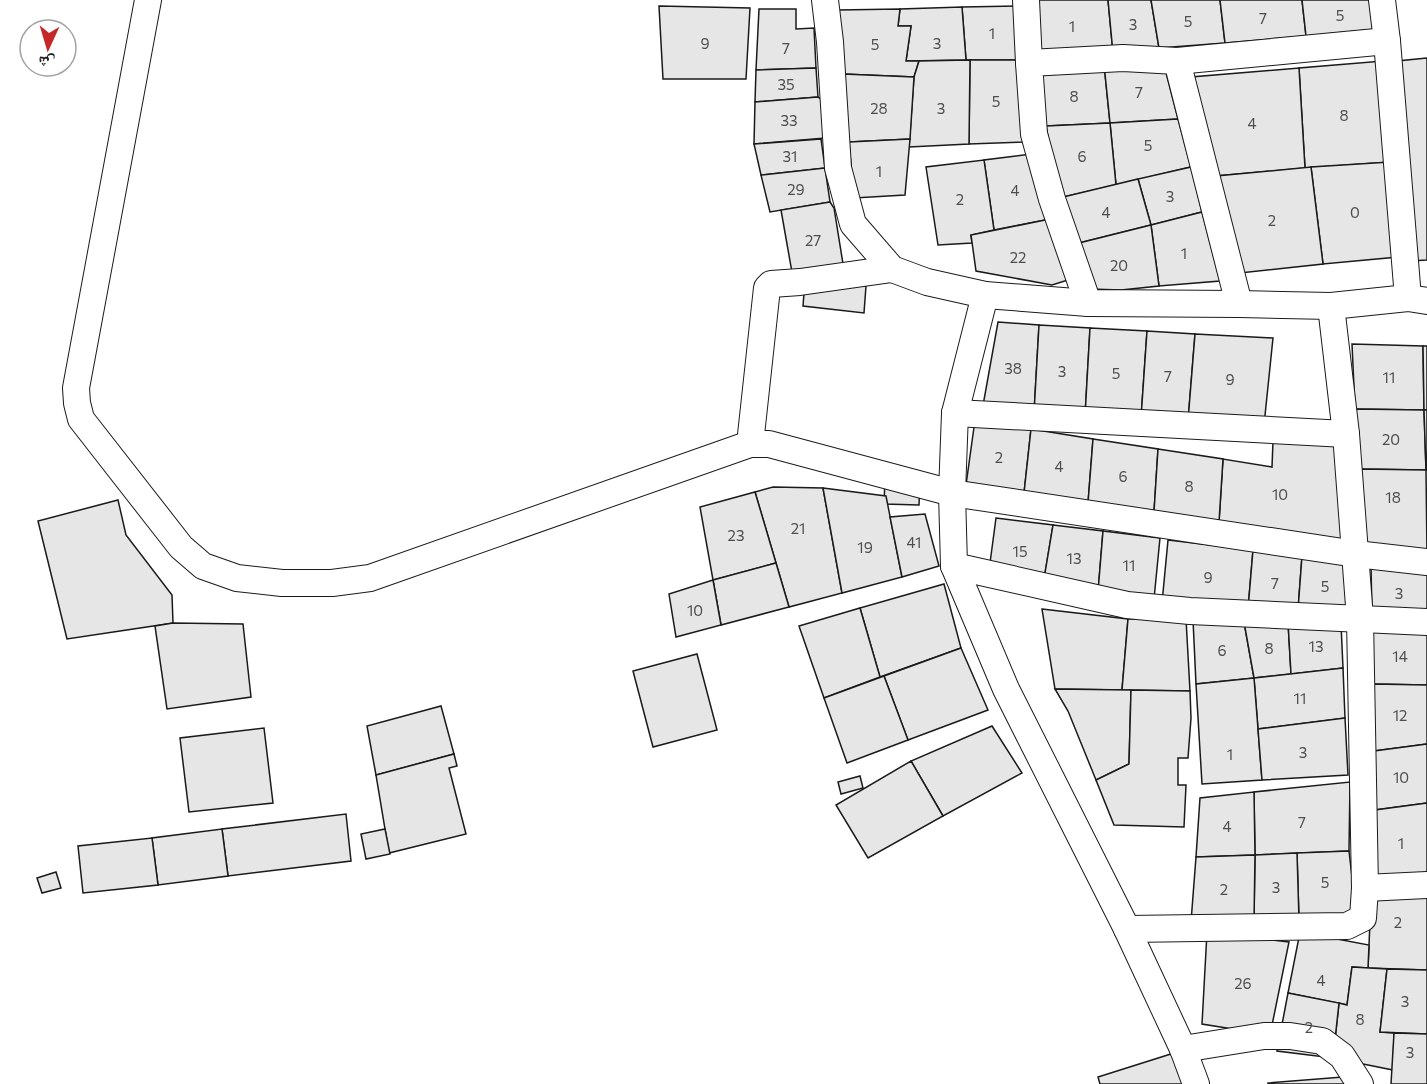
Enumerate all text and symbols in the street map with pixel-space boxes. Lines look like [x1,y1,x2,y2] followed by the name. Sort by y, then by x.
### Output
[1336,6,1344,24] house number: 5
[1259,9,1267,27] house number: 7
[1184,12,1192,30] house number: 5
[1129,15,1137,33] house number: 3
[1069,17,1075,35] house number: 1
[18,18,78,78] north arrow
[989,24,995,42] house number: 1
[700,34,710,52] house number: 9
[933,34,941,52] house number: 3
[871,35,879,53] house number: 5
[782,39,790,57] house number: 7
[38,52,56,74] text: ش
[777,75,795,93] house number: 35
[1135,83,1143,101] house number: 7
[1069,87,1079,105] house number: 8
[992,92,1000,110] house number: 5
[870,99,888,117] house number: 28
[937,99,945,117] house number: 3
[1339,106,1349,124] house number: 8
[780,111,798,129] house number: 33
[1248,114,1257,132] house number: 4
[1144,136,1152,154] house number: 5
[783,147,797,165] house number: 31
[1077,147,1087,165] house number: 6
[876,162,882,180] house number: 1
[787,180,805,198] house number: 29
[1011,181,1020,199] house number: 4
[1166,187,1174,205] house number: 3
[956,190,964,208] house number: 2
[1102,203,1111,221] house number: 4
[1350,203,1360,221] house number: 0
[1268,211,1276,229] house number: 2
[805,231,821,249] house number: 27
[1181,244,1187,262] house number: 1
[1010,248,1026,266] house number: 22
[1110,256,1128,274] house number: 20
[1004,359,1022,377] house number: 38
[1058,362,1066,380] house number: 3
[1112,364,1120,382] house number: 5
[1164,367,1172,385] house number: 7
[1383,368,1395,386] house number: 11
[1225,370,1235,388] house number: 9
[1382,430,1400,448] house number: 20
[995,448,1003,466] house number: 2
[1055,457,1064,475] house number: 4
[1118,467,1128,485] house number: 6
[1184,477,1194,495] house number: 8
[1272,485,1288,503] house number: 10
[1385,488,1401,506] house number: 18
[791,519,805,537] house number: 21
[728,526,744,544] house number: 23
[907,533,921,551] house number: 41
[857,538,873,556] house number: 19
[1012,542,1028,560] house number: 15
[1067,549,1081,567] house number: 13
[1123,556,1135,574] house number: 11
[1203,568,1213,586] house number: 9
[1271,574,1279,592] house number: 7
[1321,577,1329,595] house number: 5
[1395,584,1403,602] house number: 3
[687,601,703,619] house number: 10
[1309,637,1323,655] house number: 13
[1264,639,1274,657] house number: 8
[1217,641,1227,659] house number: 6
[1392,647,1408,665] house number: 14
[1294,689,1306,707] house number: 11
[1393,706,1407,724] house number: 12
[1299,743,1307,761] house number: 3
[1227,745,1233,763] house number: 1
[1393,768,1409,786] house number: 10
[1298,813,1306,831] house number: 7
[1223,817,1232,835] house number: 4
[1398,834,1404,852] house number: 1
[1321,873,1329,891] house number: 5
[1272,878,1280,896] house number: 3
[1220,880,1228,898] house number: 2
[1394,913,1402,931] house number: 2
[1317,971,1326,989] house number: 4
[1234,974,1252,992] house number: 26
[1401,992,1409,1010] house number: 3
[1355,1010,1365,1028] house number: 8
[1305,1018,1313,1036] house number: 2
[1406,1043,1414,1061] house number: 3

